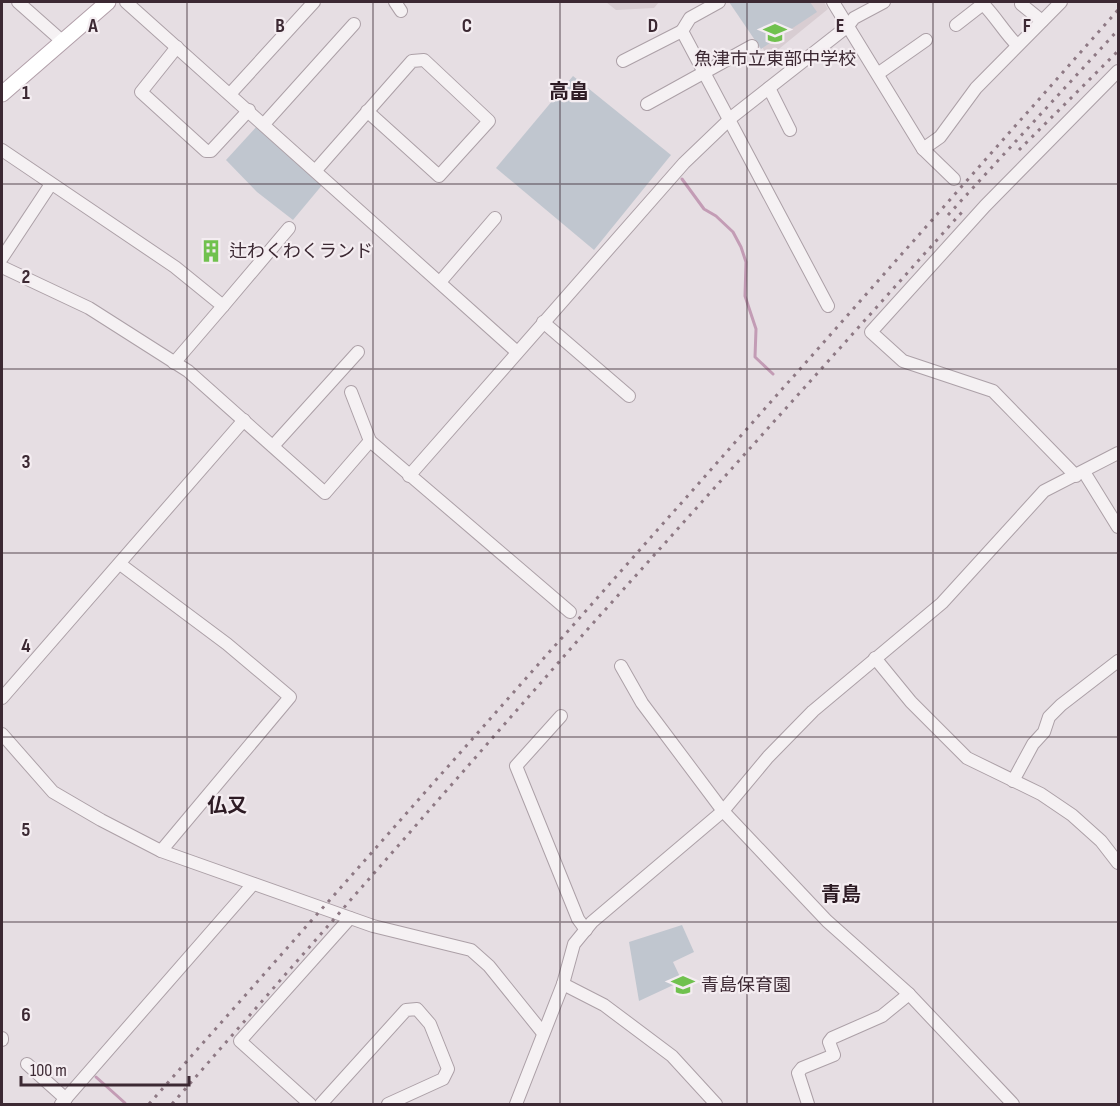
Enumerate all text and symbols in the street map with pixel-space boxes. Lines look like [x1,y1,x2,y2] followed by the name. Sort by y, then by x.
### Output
[87,14,98,38] text: A
[275,14,285,38] text: B
[462,14,472,38] text: C
[648,14,658,38] text: D
[836,14,844,38] text: E
[1023,14,1031,38] text: F
[762,20,788,46] school or university icon: 魚津市立東部中学校
[694,49,856,70] place label: 魚津市立東部中学校
[549,80,589,104] district label: 高畠
[22,81,30,105] text: 1
[198,238,224,264] building icon: 辻わくわくランド
[229,241,373,262] place label: 辻わくわくランド
[22,265,30,289] text: 2
[22,450,31,474] text: 3
[21,634,31,658] text: 4
[207,794,247,818] district label: 仏又
[22,818,31,842] text: 5
[821,883,861,907] district label: 青島
[670,972,696,998] school or university icon: 青島保育園
[701,975,791,996] place label: 青島保育園
[21,1003,31,1027] text: 6
[21,1049,189,1087] scale bar
[30,1060,67,1081] text: 100 m

